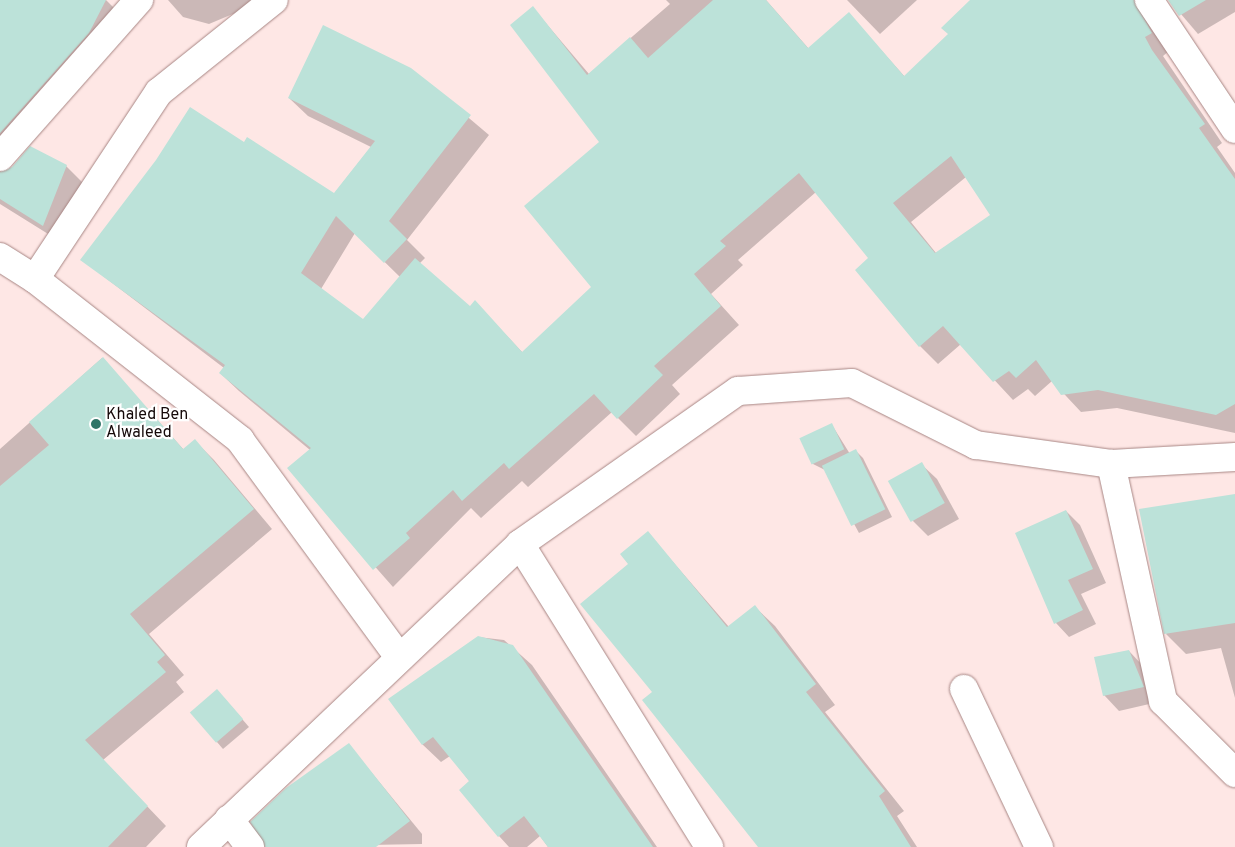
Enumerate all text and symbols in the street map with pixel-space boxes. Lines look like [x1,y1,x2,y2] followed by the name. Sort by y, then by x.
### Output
[106,405,188,443] place label: Khaled Ben Alwaleed
[90,418,102,430] marker: Khaled Ben Alwaleed

